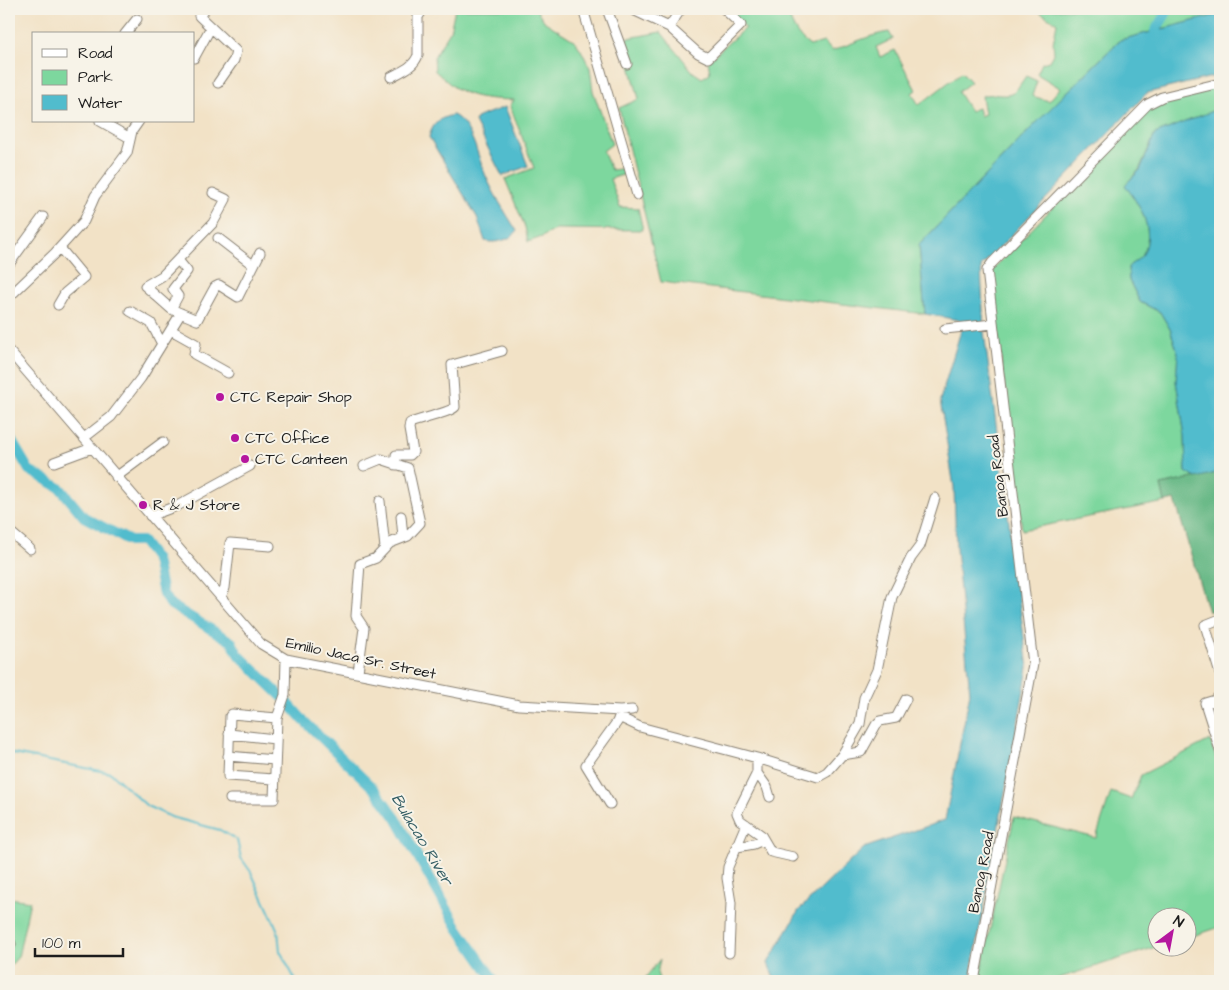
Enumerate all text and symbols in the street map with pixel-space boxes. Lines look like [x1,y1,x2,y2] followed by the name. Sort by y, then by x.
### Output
[32,32,195,122] legend
[78,43,113,64] text: Road
[78,67,113,88] text: Park
[78,93,122,114] text: Water
[230,387,352,408] place label: CTC Repair Shop
[214,391,226,403] marker: CTC Repair Shop
[245,428,329,449] place label: CTC Office
[229,432,241,444] marker: CTC Office
[983,433,1015,518] street label: Banog Road
[255,449,348,470] place label: CTC Canteen
[239,453,251,465] marker: CTC Canteen
[153,495,240,516] place label: R & J Store
[137,499,149,511] marker: R & J Store
[284,632,438,685] street label: Emilio Jaca Sr. Street
[386,790,459,891] water label: Bulacao River
[963,829,1001,915] street label: Banog Road
[1146,908,1196,958] north arrow
[1169,911,1188,933] text: N
[35,925,122,957] scale bar
[42,933,81,954] text: 100 m

